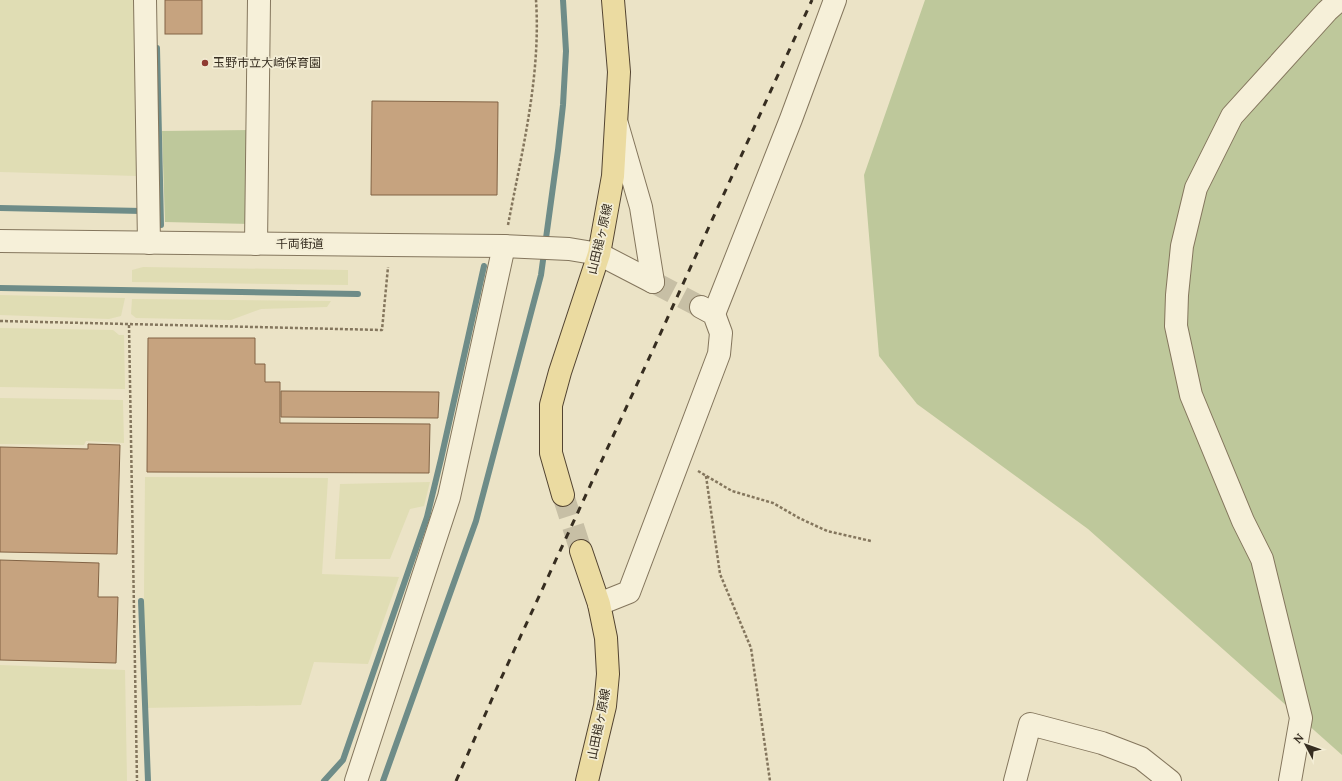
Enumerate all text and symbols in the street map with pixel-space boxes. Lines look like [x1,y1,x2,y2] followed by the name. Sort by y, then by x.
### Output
[213,55,321,70] place label: 玉野市立大崎保育園
[200,58,210,68] marker: 玉野市立大崎保育園
[584,202,615,276] street label: 山田槌ヶ原線
[276,236,324,251] street label: 千両街道
[584,687,613,761] street label: 山田槌ヶ原線
[1286,725,1326,765] north arrow
[1290,730,1307,746] text: N

